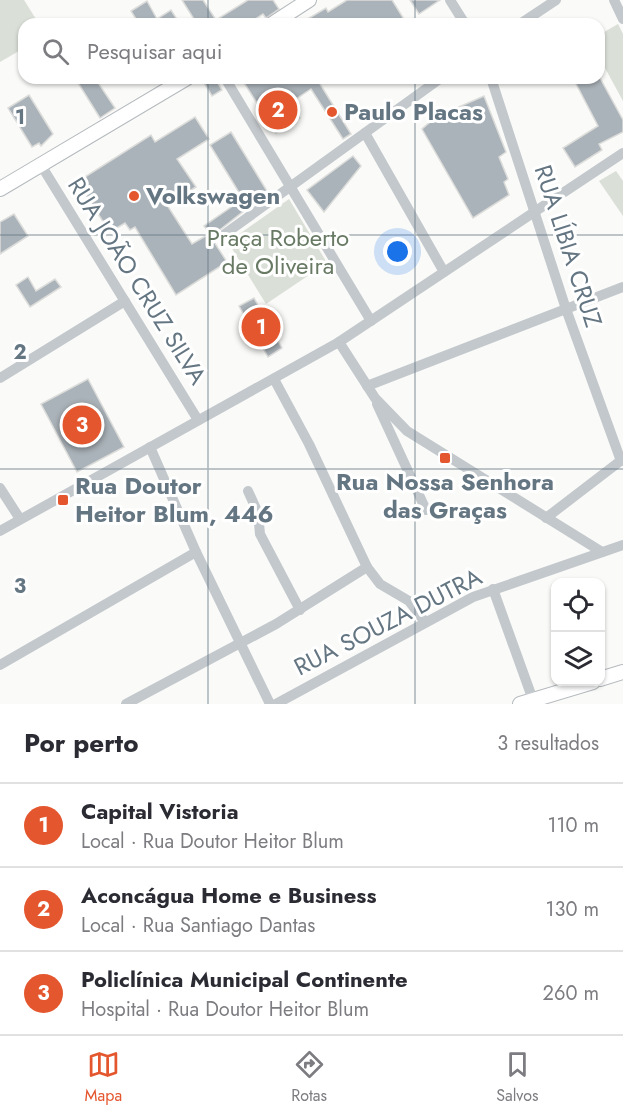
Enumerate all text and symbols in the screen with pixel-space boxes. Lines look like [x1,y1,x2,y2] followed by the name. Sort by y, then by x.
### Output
[18,18,605,84] search box
[39,35,72,68] icon: search
[87,35,222,67] text: Pesquisar aqui
[258,88,298,132] pin: 2
[344,94,483,129] place label: Paulo Placas
[15,103,25,132] text: 1
[325,105,339,119] marker: Paulo Placas
[526,160,611,331] street label: RUA LÍBIA CRUZ
[59,170,216,391] street label: RUA JOÃO CRUZ SILVA
[145,178,280,213] place label: Volkswagen
[127,189,141,203] marker: Volkswagen
[207,220,349,283] park label: Praça Roberto de Oliveira
[383,237,412,266] your location
[242,304,280,350] pin: 1
[13,338,27,367] text: 2
[62,402,101,448] pin: 3
[438,451,452,465] marker: Rua Nossa Senhora das Graças
[336,464,554,527] place label: Rua Nossa Senhora das Graças
[75,468,274,531] place label: Rua Doutor Heitor Blum, 446
[56,493,70,507] marker: Rua Doutor Heitor Blum, 446
[288,559,488,684] street label: RUA SOUZA DUTRA
[14,572,26,601] text: 3
[551,578,605,686] map controls
[551,578,605,632] button: locate
[551,632,605,686] button: layers
[24,724,138,762] text: Por perto
[497,729,599,758] text: 3 resultados
[81,795,239,827] text: Capital Vistoria
[38,811,49,840] text: 1
[547,811,599,840] text: 110 m
[81,827,344,856] text: Local · Rua Doutor Heitor Blum
[81,879,376,911] text: Aconcágua Home e Business
[37,895,50,924] text: 2
[545,895,599,924] text: 130 m
[81,911,315,940] text: Local · Rua Santiago Dantas
[81,963,407,995] text: Policlínica Municipal Continente
[37,979,50,1008] text: 3
[543,979,599,1008] text: 260 m
[81,995,369,1024] text: Hospital · Rua Doutor Heitor Blum
[85,1048,122,1107] tab: Mapa
[291,1048,327,1107] tab: Rotas
[496,1048,538,1107] tab: Salvos

